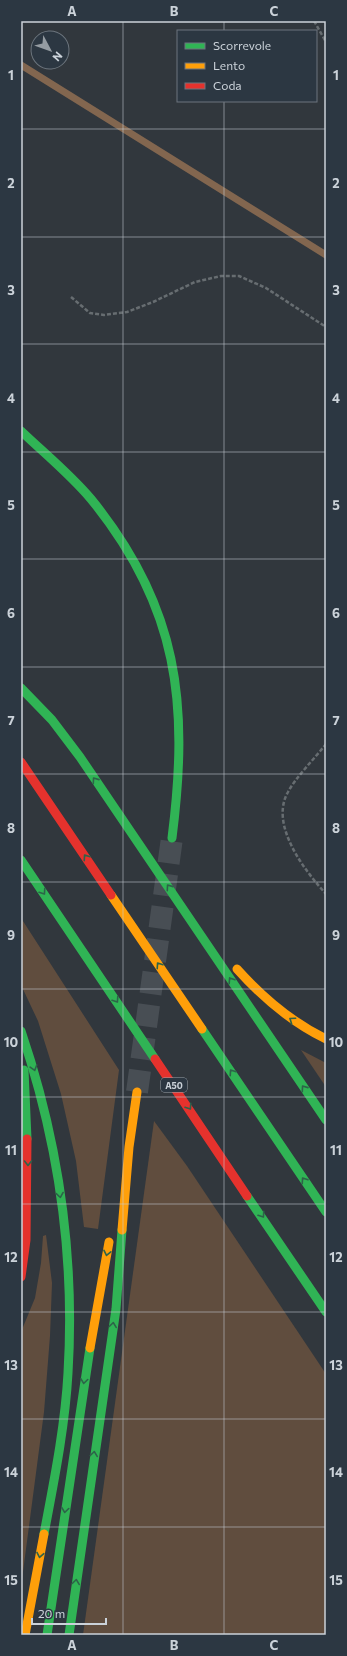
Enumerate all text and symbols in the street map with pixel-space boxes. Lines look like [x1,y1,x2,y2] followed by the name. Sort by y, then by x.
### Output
[67,3,77,19] text: A
[170,3,179,19] text: B
[270,3,279,19] text: C
[30,30,70,70] north arrow
[177,30,317,102] legend
[213,38,271,52] text: Scorrevole
[50,50,66,64] text: N
[213,58,245,72] text: Lento
[8,67,14,83] text: 1
[333,67,339,83] text: 1
[213,78,242,92] text: Coda
[7,175,15,191] text: 2
[332,175,340,191] text: 2
[7,282,15,298] text: 3
[332,282,340,298] text: 3
[7,390,15,406] text: 4
[332,390,340,406] text: 4
[7,497,15,513] text: 5
[332,497,340,513] text: 5
[7,605,15,621] text: 6
[332,605,340,621] text: 6
[7,712,15,728] text: 7
[332,712,340,728] text: 7
[93,778,100,785] one-way arrow
[7,820,15,836] text: 8
[332,820,340,836] text: 8
[83,854,91,861] one-way arrow
[166,884,174,891] one-way arrow
[38,888,45,895] one-way arrow
[7,927,15,943] text: 9
[332,927,340,943] text: 9
[157,962,164,969] one-way arrow
[228,977,236,984] one-way arrow
[111,996,119,1003] one-way arrow
[290,1018,297,1025] one-way arrow
[4,1034,19,1050] text: 10
[329,1034,344,1050] text: 10
[29,1064,38,1071] one-way arrow
[229,1069,237,1076] one-way arrow
[161,1078,187,1092] road number: A50
[301,1085,309,1092] one-way arrow
[184,1103,191,1110] one-way arrow
[5,1142,17,1158] text: 11
[330,1142,342,1158] text: 11
[24,1160,32,1166] one-way arrow
[301,1177,309,1184] one-way arrow
[55,1192,64,1198] one-way arrow
[257,1211,264,1218] one-way arrow
[4,1249,18,1265] text: 12
[329,1249,343,1265] text: 12
[103,1250,112,1257] one-way arrow
[108,1322,117,1328] one-way arrow
[4,1357,18,1373] text: 13
[329,1357,343,1373] text: 13
[80,1378,89,1384] one-way arrow
[89,1451,98,1457] one-way arrow
[4,1464,18,1480] text: 14
[329,1464,343,1480] text: 14
[61,1507,70,1513] one-way arrow
[36,1552,45,1558] one-way arrow
[4,1572,18,1588] text: 15
[329,1572,343,1588] text: 15
[71,1579,80,1586] one-way arrow
[32,1600,106,1626] scale bar
[38,1606,65,1620] text: 20 m
[67,1637,77,1653] text: A
[170,1637,179,1653] text: B
[270,1637,279,1653] text: C

